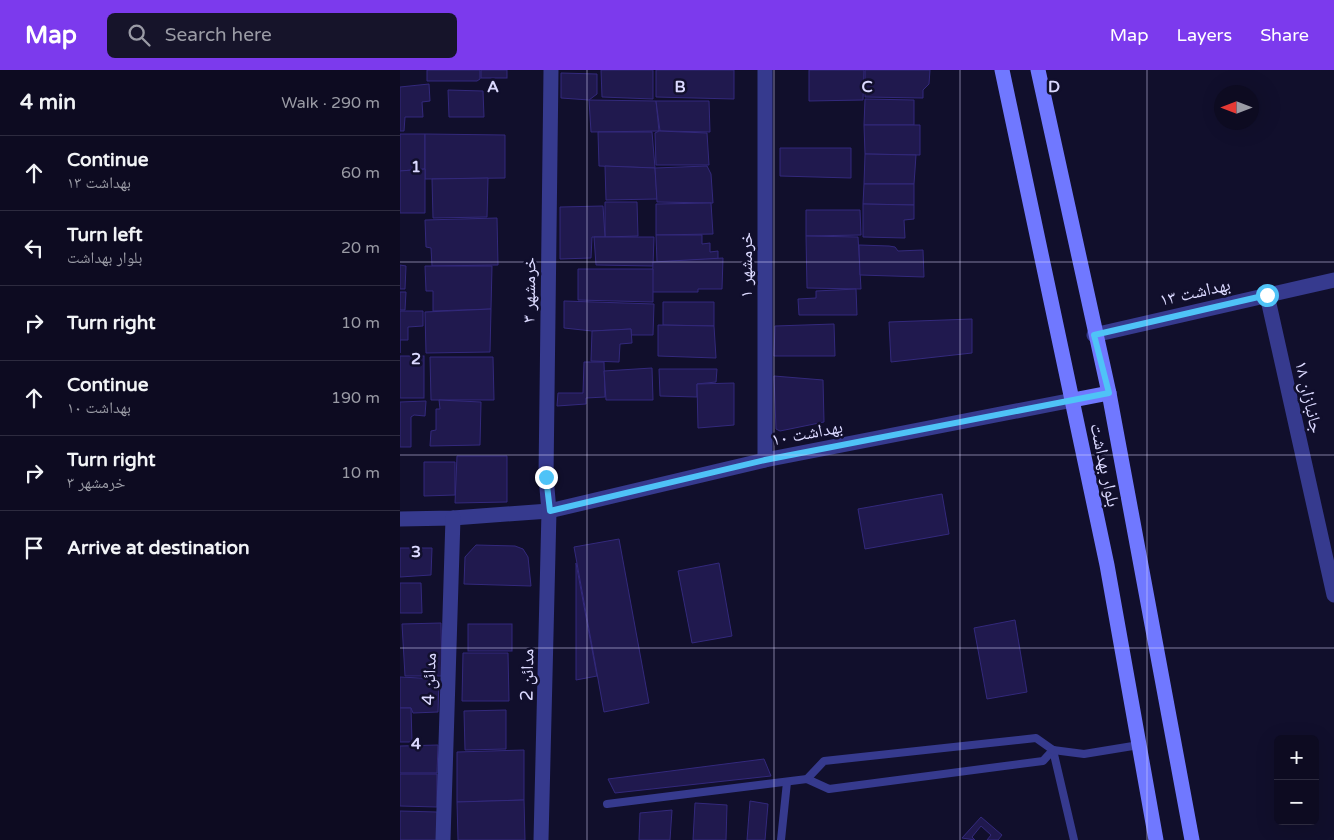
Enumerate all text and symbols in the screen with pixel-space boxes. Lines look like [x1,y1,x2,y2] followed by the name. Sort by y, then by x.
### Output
[107,13,457,58] search box
[25,21,77,50] text: Map
[125,21,153,49] icon: search
[165,24,272,46] text: Search here
[1110,24,1149,46] text: Map
[1177,24,1232,46] text: Layers
[1260,24,1309,46] text: Share
[487,77,499,97] text: A
[674,77,686,97] text: B
[861,77,873,97] text: C
[1048,77,1060,97] text: D
[1214,85,1259,130] north arrow
[20,90,76,115] text: 4 min
[281,93,380,113] text: Walk · 290 m
[67,149,149,171] text: Continue
[411,157,421,177] text: 1
[20,159,48,187] icon: ahead
[341,163,380,183] text: 60 m
[67,173,131,193] text: بهداشت ۱۳
[67,224,143,246] text: Turn left
[735,232,757,298] street label: خرمشهر ۱
[20,234,48,262] icon: left
[341,238,380,258] text: 20 m
[67,248,142,268] text: بلوار بهداشت
[517,257,541,323] street label: خرمشهر ۳
[1157,273,1233,311] street label: بهداشت ۱۳
[1256,284,1279,307] route start
[20,309,48,337] icon: right
[67,312,155,334] text: Turn right
[341,313,380,333] text: 10 m
[411,349,421,369] text: 2
[1290,359,1328,435] street label: جانبازان ۱۸
[67,374,149,396] text: Continue
[20,384,48,412] icon: ahead
[331,388,380,408] text: 190 m
[67,398,131,418] text: بهداشت ۱۰
[770,415,844,451] street label: بهداشت ۱۰
[1085,421,1125,509] street label: بلوار بهداشت
[67,449,155,471] text: Turn right
[20,459,48,487] icon: right
[341,463,380,483] text: 10 m
[535,466,558,489] route end
[67,473,125,493] text: خرمشهر ۳
[20,534,48,562] icon: arrive
[67,537,250,559] text: Arrive at destination
[411,542,421,562] text: 3
[516,649,538,701] street label: مدائن 2
[417,652,441,706] street label: مدائن 4
[411,734,421,754] text: 4
[1274,735,1319,825] map controls
[1274,735,1319,780] button: +
[1274,780,1319,825] button: −

